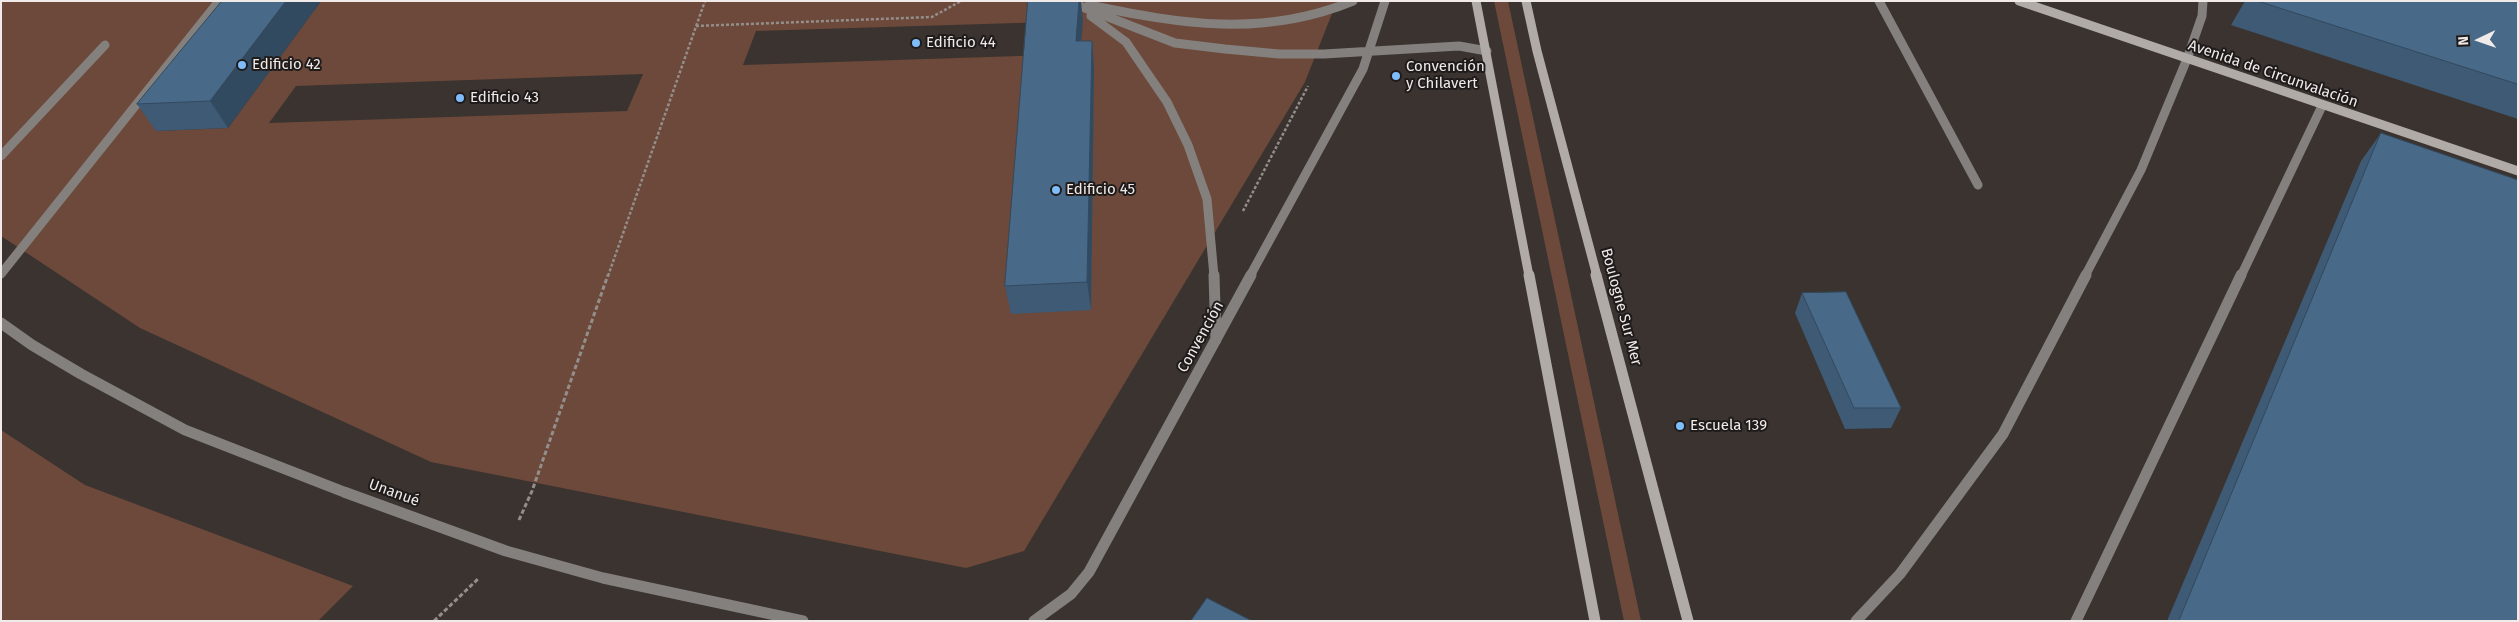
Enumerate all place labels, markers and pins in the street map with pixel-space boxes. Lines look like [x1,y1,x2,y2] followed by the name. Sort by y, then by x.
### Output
[926,34,996,52] place label: Edificio 44
[910,37,922,49] marker: Edificio 44
[252,56,321,74] place label: Edificio 42
[1406,58,1485,93] place label: Convención y Chilavert
[236,59,248,71] marker: Edificio 42
[1390,70,1402,82] marker: Convención y Chilavert
[470,89,539,107] place label: Edificio 43
[454,92,466,104] marker: Edificio 43
[1066,181,1135,199] place label: Edificio 45
[1050,184,1062,196] marker: Edificio 45
[1690,417,1767,435] place label: Escuela 139
[1674,420,1686,432] marker: Escuela 139

